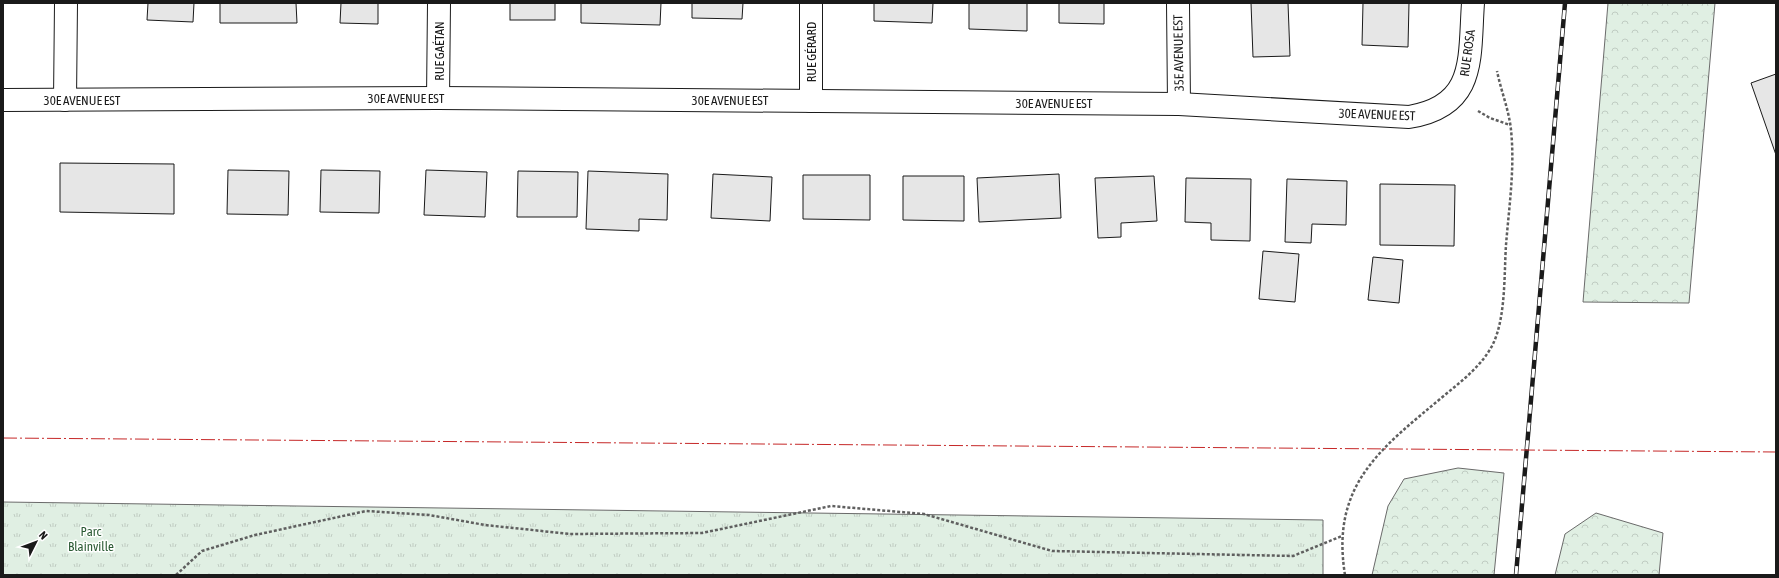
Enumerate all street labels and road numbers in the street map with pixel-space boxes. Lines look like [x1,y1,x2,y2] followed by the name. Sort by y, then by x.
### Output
[1170,14,1187,92] street label: 35E AVENUE EST
[432,21,447,81] street label: RUE GAÉTAN
[804,22,819,82] street label: RUE GÉRARD
[1457,28,1478,78] street label: RUE ROSA
[368,91,445,106] street label: 30E AVENUE EST
[44,93,121,108] street label: 30E AVENUE EST
[692,93,769,108] street label: 30E AVENUE EST
[1016,96,1093,111] street label: 30E AVENUE EST
[1338,106,1416,123] street label: 30E AVENUE EST

